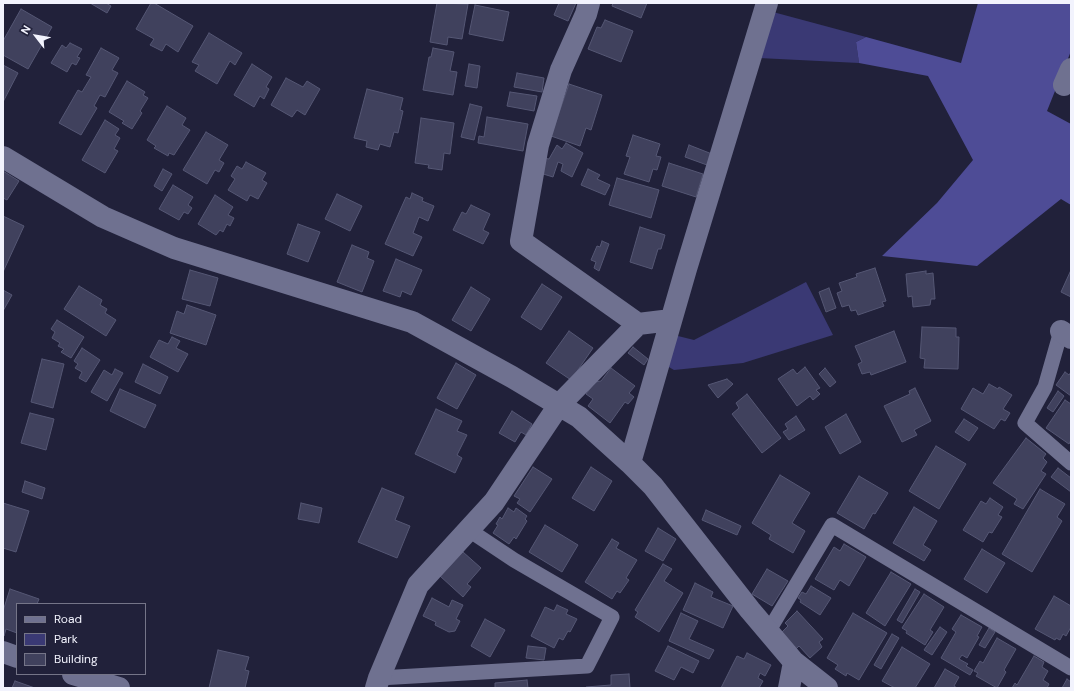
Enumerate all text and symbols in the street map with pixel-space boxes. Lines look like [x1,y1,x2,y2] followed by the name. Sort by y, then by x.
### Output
[16,16,56,56] north arrow
[18,23,34,37] text: N
[16,603,146,675] legend
[54,611,82,627] text: Road
[54,631,78,647] text: Park
[54,651,98,667] text: Building

